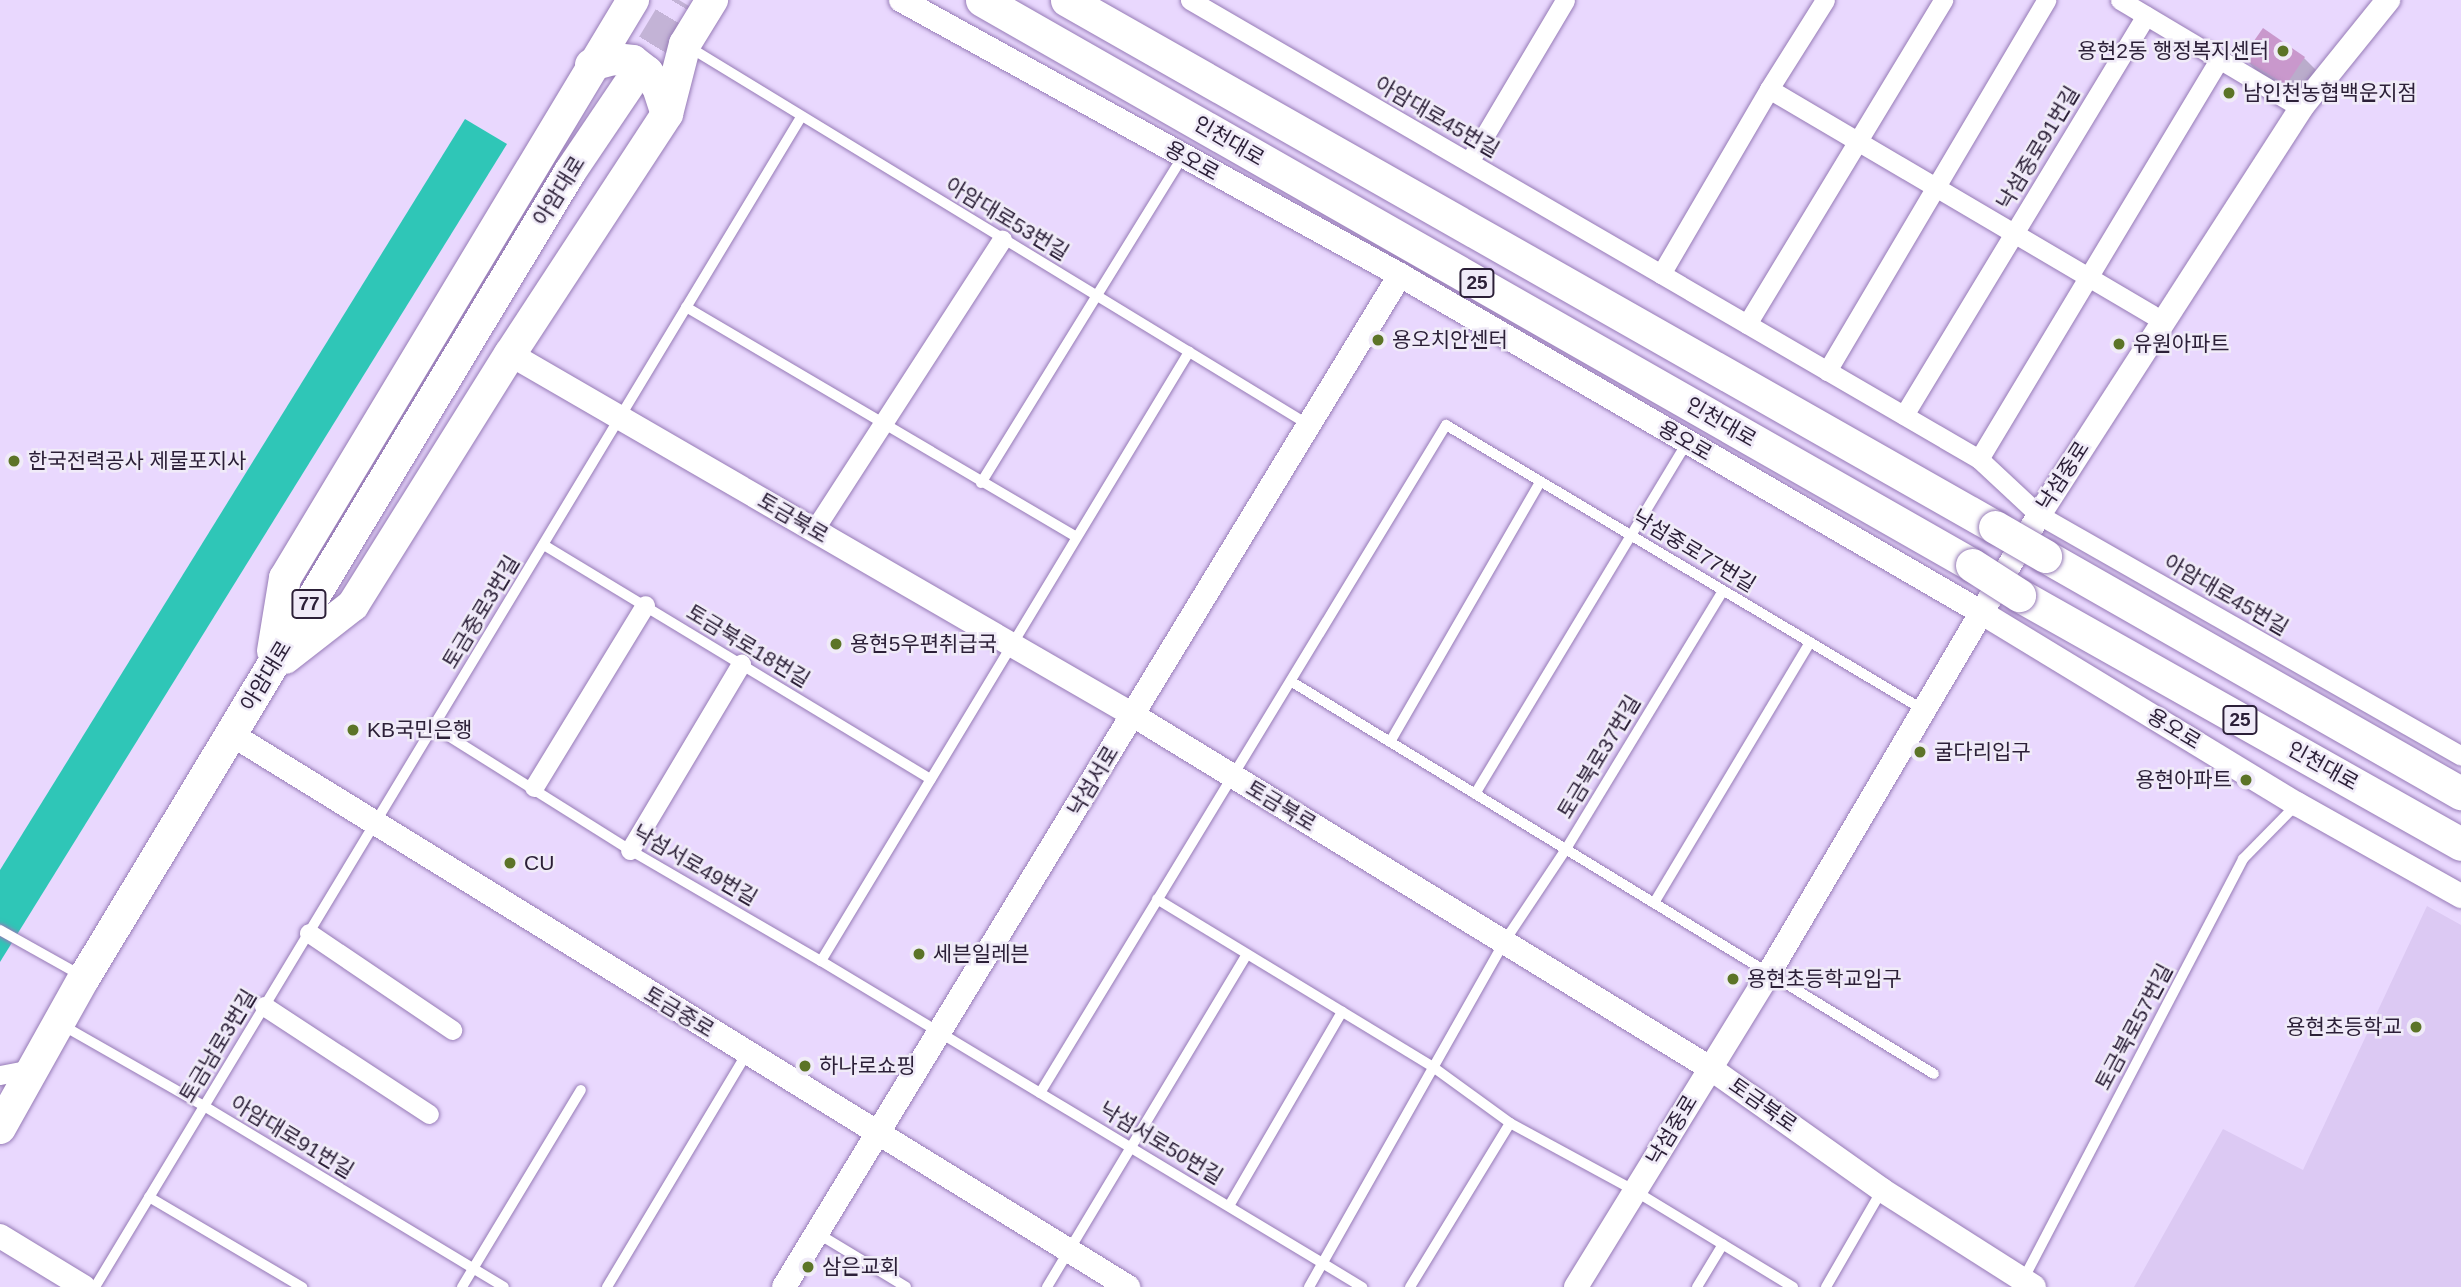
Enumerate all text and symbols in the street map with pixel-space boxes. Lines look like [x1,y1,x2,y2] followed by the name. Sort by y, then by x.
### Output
[2078,38,2269,64] place label: 용현2동 행정복지센터
[2275,43,2291,59] marker: 용현2동 행정복지센터
[1370,71,1504,163] street label: 아암대로45번길
[2243,80,2417,106] place label: 남인천농협백운지점
[1991,82,2085,214] street label: 낙섬중로91번길
[2221,85,2237,101] marker: 남인천농협백운지점
[1189,111,1269,171] street label: 인천대로
[1161,136,1223,186] street label: 용오로
[528,152,590,230] street label: 아암대로
[941,172,1073,266] street label: 아암대로53번길
[1458,268,1496,298] road number: 25
[1392,327,1508,353] place label: 용오치안센터
[2133,331,2230,357] place label: 유원아파트
[1370,332,1386,348] marker: 용오치안센터
[2111,336,2127,352] marker: 유원아파트
[1681,392,1761,452] street label: 인천대로
[1654,416,1716,466] street label: 용오로
[2031,437,2095,515] street label: 낙섬중로
[28,448,246,474] place label: 한국전력공사 제물포지사
[6,453,22,469] marker: 한국전력공사 제물포지사
[753,488,833,548] street label: 토금북로
[1628,504,1760,598] street label: 낙섬중로77번길
[2159,549,2293,641] street label: 아암대로45번길
[437,551,525,673] street label: 토금중로3번길
[290,589,328,620] road number: 77
[682,599,814,693] street label: 토금북로18번길
[850,631,997,657] place label: 용현5우편취급국
[235,636,297,716] street label: 아암대로
[828,636,844,652] marker: 용현5우편취급국
[1552,691,1646,823] street label: 토금북로37번길
[2143,703,2205,755] street label: 용오로
[2221,705,2259,736] road number: 25
[367,717,472,743] place label: KB국민은행
[345,722,361,738] marker: KB국민은행
[2283,736,2363,796] street label: 인천대로
[1934,739,2031,765] place label: 굴다리입구
[1062,741,1124,821] street label: 낙섬서로
[1912,744,1928,760] marker: 굴다리입구
[2135,767,2232,793] place label: 용현아파트
[2238,772,2254,788] marker: 용현아파트
[1241,775,1321,837] street label: 토금북로
[628,819,762,911] street label: 낙섬서로49번길
[524,850,554,876] place label: CU
[502,855,518,871] marker: CU
[933,941,1030,967] place label: 세븐일레븐
[911,946,927,962] marker: 세븐일레븐
[2090,960,2178,1094] street label: 토금북로57번길
[1747,966,1902,992] place label: 용현초등학교입구
[1725,971,1741,987] marker: 용현초등학교입구
[639,981,719,1043] street label: 토금중로
[174,985,262,1107] street label: 토금남로3번길
[2286,1014,2402,1040] place label: 용현초등학교
[2408,1019,2424,1035] marker: 용현초등학교
[819,1053,916,1079] place label: 하나로쇼핑
[797,1058,813,1074] marker: 하나로쇼핑
[1724,1073,1802,1137] street label: 토금북로
[226,1090,358,1184] street label: 아암대로91번길
[1641,1090,1703,1170] street label: 낙섬중로
[1095,1096,1227,1190] street label: 낙섬서로50번길
[822,1254,899,1280] place label: 삼은교회
[800,1259,816,1275] marker: 삼은교회

